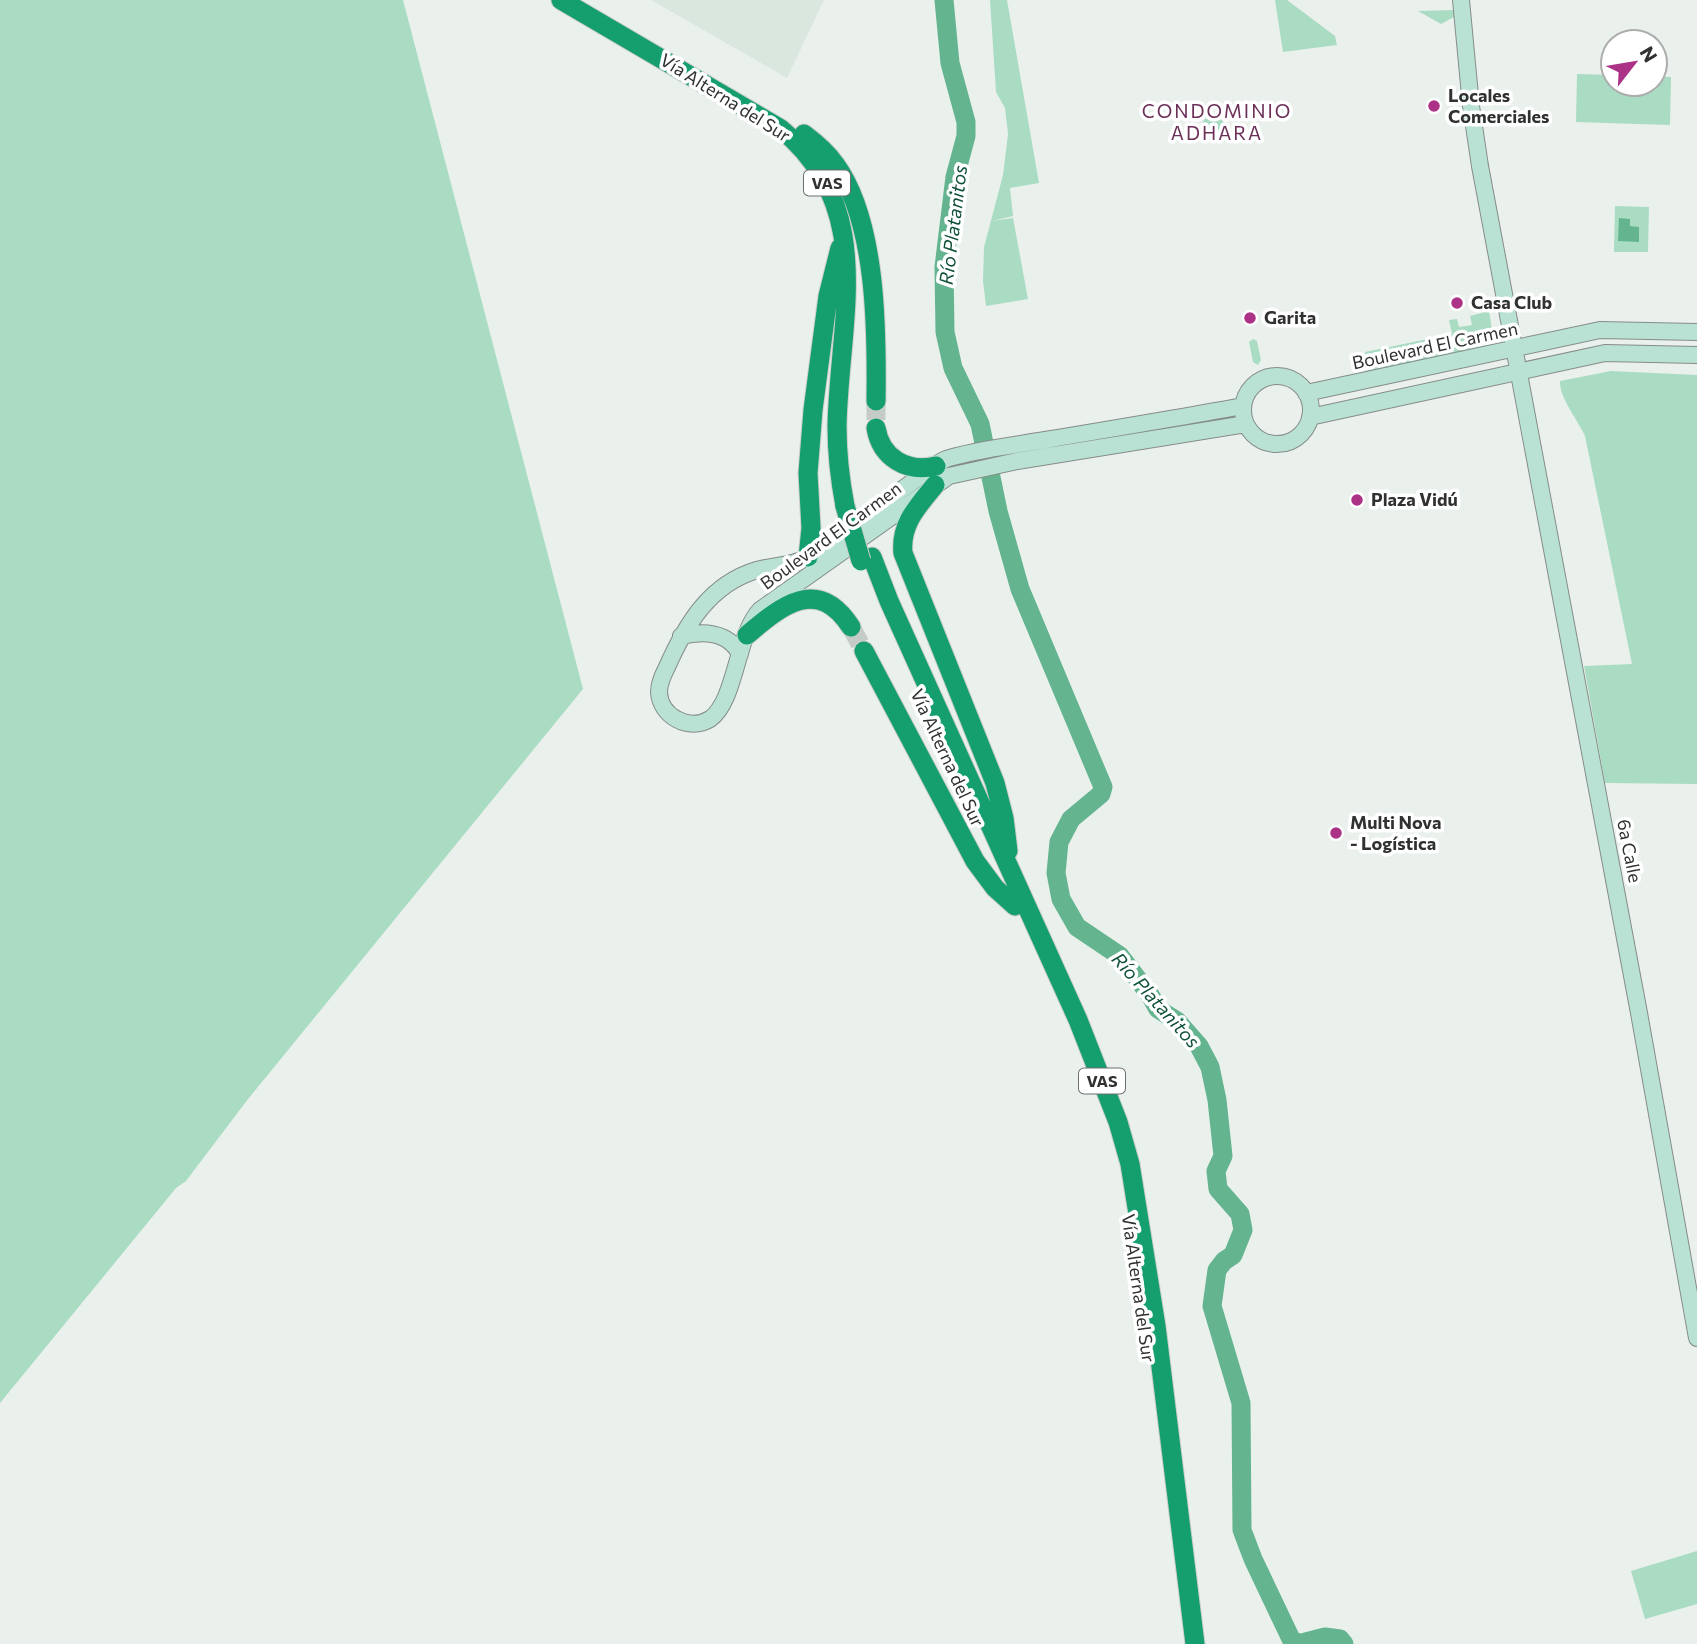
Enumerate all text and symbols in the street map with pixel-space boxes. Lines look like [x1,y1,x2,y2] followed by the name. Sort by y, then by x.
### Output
[1599,28,1669,98] north arrow
[1635,42,1663,66] text: N
[656,48,795,146] street label: Vía Alterna del Sur
[1448,84,1549,127] place label: Locales Comerciales
[1426,98,1442,114] marker: Locales Comerciales
[1142,99,1292,144] district label: CONDOMINIO ADHARA
[934,164,971,286] water label: Río Platanitos
[804,170,850,196] road number: VAS
[1471,291,1553,313] place label: Casa Club
[1449,295,1465,311] marker: Casa Club
[1264,306,1316,328] place label: Garita
[1242,310,1258,326] marker: Garita
[1350,317,1520,373] street label: Boulevard El Carmen
[756,477,905,594] street label: Boulevard El Carmen
[1371,488,1458,510] place label: Plaza Vidú
[1349,492,1365,508] marker: Plaza Vidú
[906,685,989,830] street label: Vía Alterna del Sur
[1350,811,1441,854] place label: Multi Nova - Logística
[1613,817,1647,884] street label: 6a Calle
[1328,825,1344,841] marker: Multi Nova - Logística
[1108,947,1205,1052] water label: Río Platanitos
[1079,1068,1125,1093] road number: VAS
[1118,1212,1160,1363] street label: Vía Alterna del Sur

